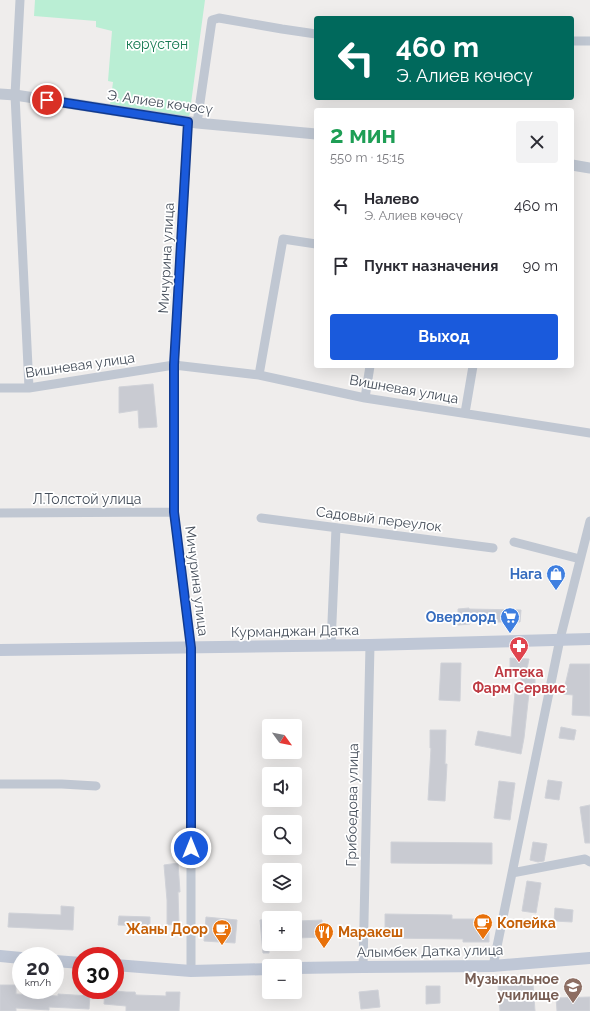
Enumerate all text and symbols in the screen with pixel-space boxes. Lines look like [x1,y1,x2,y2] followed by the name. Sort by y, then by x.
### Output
[396,31,479,64] text: 460 m
[330,32,382,84] icon: left
[126,36,188,52] park label: көрүстөн
[396,65,533,86] text: Э. Алиев көчөсү
[30,83,64,117] pin
[106,87,214,117] street label: Э. Алиев көчөсү
[36,89,58,111] icon: arrive
[330,120,396,149] text: 2 мин
[516,121,558,163] button: close
[330,150,404,165] text: 550 m · 15:15
[364,190,419,208] text: Налево
[330,195,352,217] icon: left
[514,197,558,215] text: 460 m
[155,202,177,314] street label: Мичурина улица
[364,208,463,223] text: Э. Алиев көчөсү
[330,255,352,277] icon: arrive
[364,257,498,275] text: Пункт назначения
[522,257,558,275] text: 90 m
[330,314,558,360] button: Выход
[24,349,136,381] street label: Вишневая улица
[348,372,460,406] street label: Вишневая улица
[33,491,141,507] street label: Л.Толстой улица
[315,503,443,535] street label: Садовый переулок
[182,525,212,637] street label: Мичурина улица
[545,563,567,591] shop icon: Нага
[510,566,542,582] place label: Нага
[499,606,521,634] supermarket icon: Оверлорд
[426,609,496,625] place label: Оверлорд
[231,622,359,640] street label: Курманджан Датка
[508,635,530,663] pharmacy icon: Аптека Фарм Сервис
[472,664,566,696] place label: Аптека Фарм Сервис
[262,719,302,759] north arrow
[262,719,302,999] map controls
[343,743,361,867] street label: Грибоедова улица
[262,767,302,807] button: sound
[262,815,302,855] button: search
[170,827,212,869] position arrow
[262,863,302,903] button: layers
[262,911,302,951] button: +
[472,912,494,940] cafe icon: Копейка
[497,915,556,931] place label: Копейка
[211,918,233,946] cafe icon: Жаны Доор
[126,921,208,937] place label: Жаны Доор
[313,921,335,949] restaurant icon: Маракеш
[338,924,403,940] place label: Маракеш
[357,942,503,960] street label: Алымбек Датка улица
[72,947,124,999] speed limit sign: 30
[26,956,50,980] text: 20
[262,959,302,999] button: −
[465,971,560,1003] place label: Музыкальное училище
[562,976,584,1004] school or university icon: Музыкальное училище
[25,977,51,988] text: km/h

